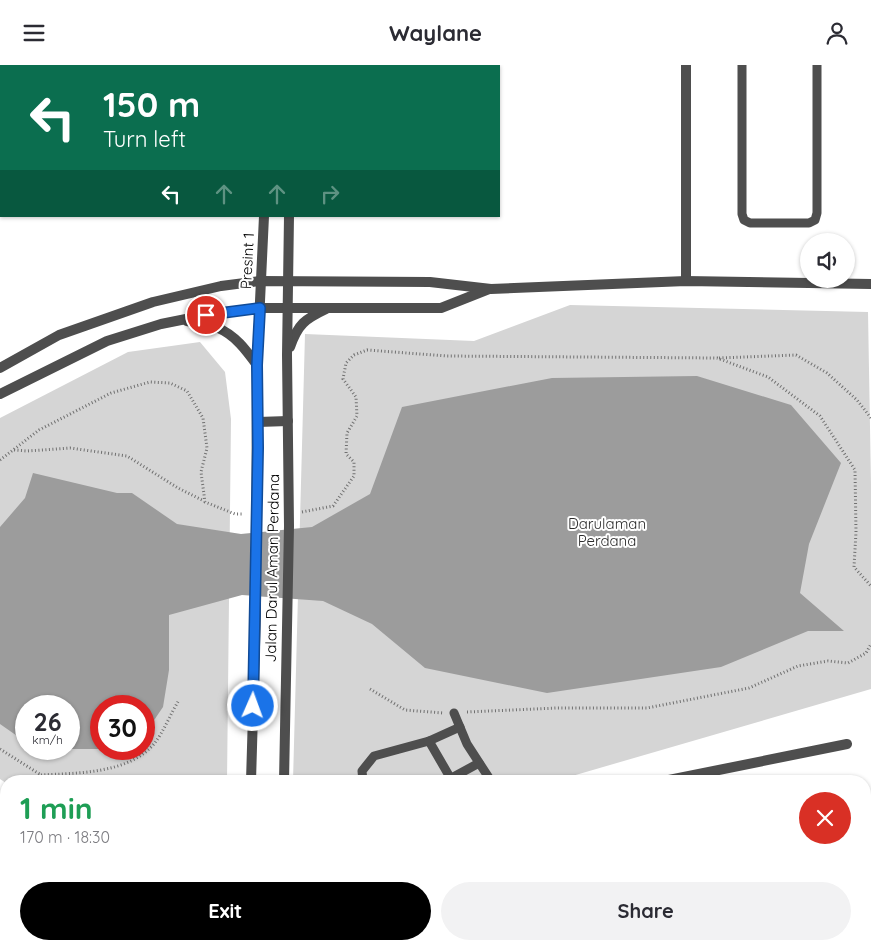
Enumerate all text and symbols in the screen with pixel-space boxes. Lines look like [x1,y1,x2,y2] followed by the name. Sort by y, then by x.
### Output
[20,19,48,47] icon: menu
[389,19,482,47] text: Waylane
[823,19,851,47] icon: person
[103,82,200,126] text: 150 m
[20,85,85,150] icon: left
[103,125,186,153] text: Turn left
[157,180,185,208] icon: left
[210,180,238,208] icon: ahead
[263,180,291,208] icon: ahead
[316,180,344,208] icon: right
[236,232,258,290] street label: Presint 1
[800,233,855,288] map controls
[800,233,855,288] button: sound
[185,294,227,336] pin
[192,301,220,329] icon: arrive
[261,474,283,662] street label: Jalan Darul Aman Perdana
[568,514,646,550] park label: Darulaman Perdana
[226,679,278,731] position arrow
[90,695,155,760] speed limit sign: 30
[33,706,62,737] text: 26
[32,732,63,747] text: km/h
[20,789,93,827] text: 1 min
[799,792,851,844] button: close
[20,827,110,847] text: 170 m · 18:30
[20,882,431,940] button: Exit
[441,882,851,940] button: Share

